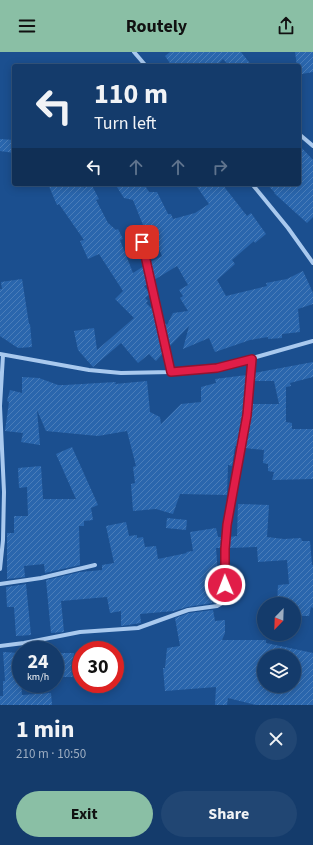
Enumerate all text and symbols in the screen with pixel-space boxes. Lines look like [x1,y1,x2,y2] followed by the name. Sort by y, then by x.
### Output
[126,14,187,39] text: Routely
[16,15,38,37] icon: menu
[275,15,297,37] icon: share
[94,74,168,114] text: 110 m
[28,80,80,132] icon: left
[94,111,156,136] text: Turn left
[83,156,105,178] icon: left
[125,156,147,178] icon: ahead
[167,156,189,178] icon: ahead
[209,156,231,178] icon: right
[125,225,159,259] pin
[131,231,153,253] icon: arrive
[204,564,246,606] position arrow
[257,597,301,641] north arrow
[257,597,301,693] map controls
[72,641,124,693] speed limit sign: 30
[27,648,49,676] text: 24
[257,649,301,693] button: layers
[27,670,49,684] text: km/h
[16,712,74,747] text: 1 min
[255,718,297,760] button: close
[16,745,86,763] text: 210 m · 10:50
[16,791,153,837] button: Exit
[161,791,297,837] button: Share

